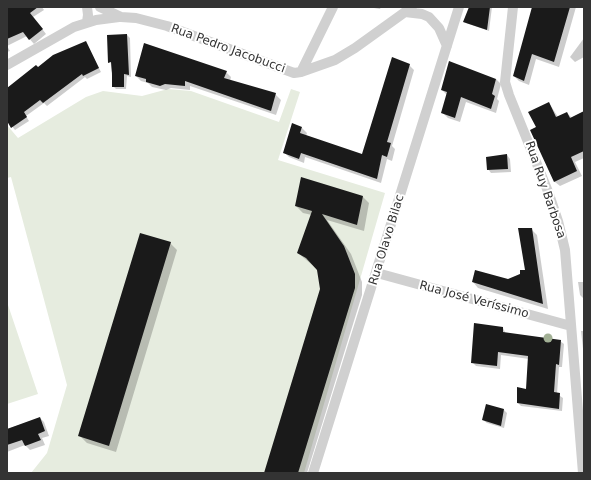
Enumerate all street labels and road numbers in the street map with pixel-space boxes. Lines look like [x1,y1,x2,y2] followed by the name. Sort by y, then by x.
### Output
[169,22,287,76] street label: Rua Pedro Jacobucci
[522,139,568,241] street label: Rua Ruy Barbosa
[366,193,408,287] street label: Rua Olavo Bilac
[418,278,530,322] street label: Rua José Veríssimo

